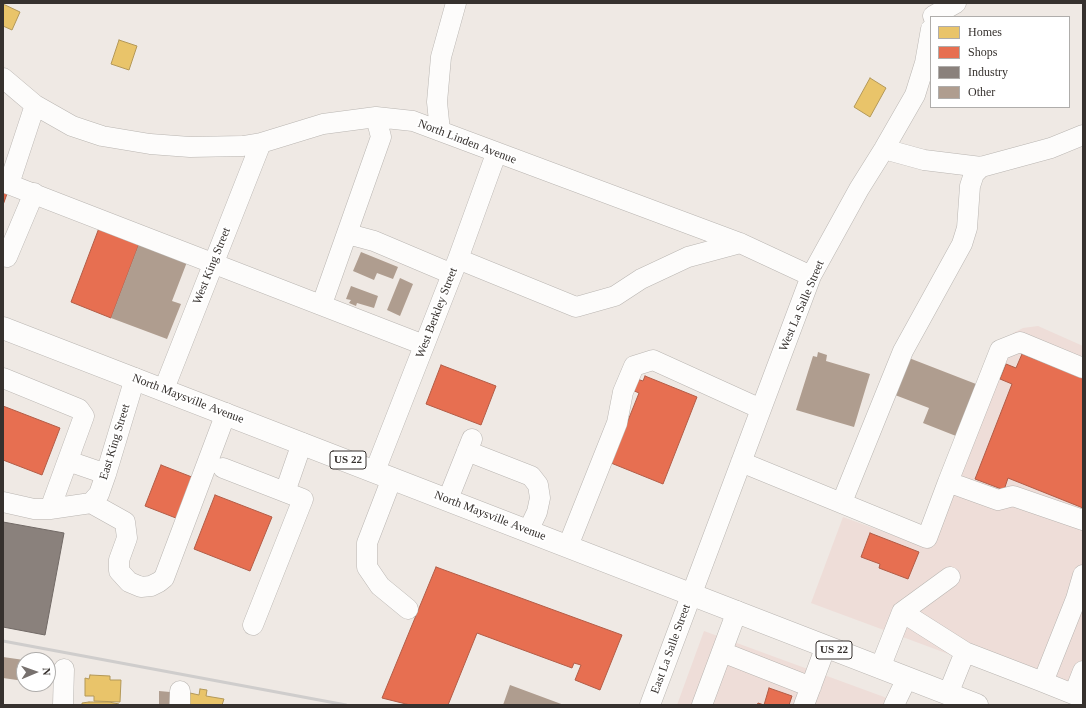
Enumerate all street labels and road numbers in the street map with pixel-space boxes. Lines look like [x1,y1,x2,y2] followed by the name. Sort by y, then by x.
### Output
[416,117,518,167] street label: North Linden Avenue
[190,225,234,307] street label: West King Street
[776,258,828,354] street label: West La Salle Street
[413,266,461,360] street label: West Berkley Street
[130,371,246,427] street label: North Maysville Avenue
[97,402,133,482] street label: East King Street
[330,451,366,469] road number: US 22
[432,488,548,544] street label: North Maysville Avenue
[648,602,694,696] street label: East La Salle Street
[816,641,852,659] road number: US 22

